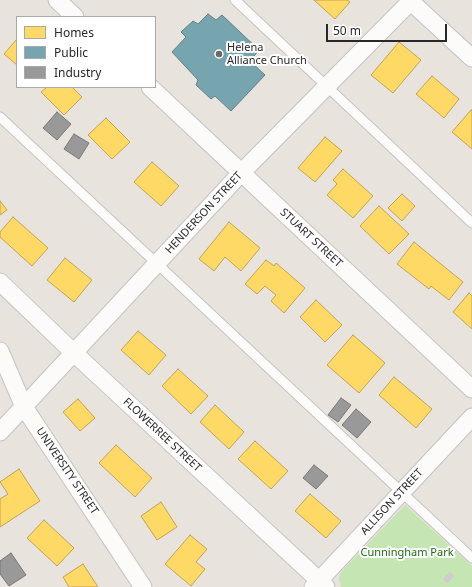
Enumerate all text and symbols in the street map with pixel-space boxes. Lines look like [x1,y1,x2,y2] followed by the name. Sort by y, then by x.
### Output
[16,16,156,88] legend
[328,16,449,42] scale bar
[333,22,361,39] text: 50 m
[54,24,94,41] text: Homes
[227,41,307,67] place label: Helena Alliance Church
[54,44,88,61] text: Public
[214,49,224,59] marker: Helena Alliance Church
[54,64,101,81] text: Industry
[163,169,245,257] street label: HENDERSON STREET
[277,206,345,270] street label: STUART STREET
[120,395,204,475] street label: FLOWERREE STREET
[33,425,101,517] street label: UNIVERSITY STREET
[358,466,426,538] street label: ALLISON STREET
[360,546,454,560] park label: Cunningham Park

